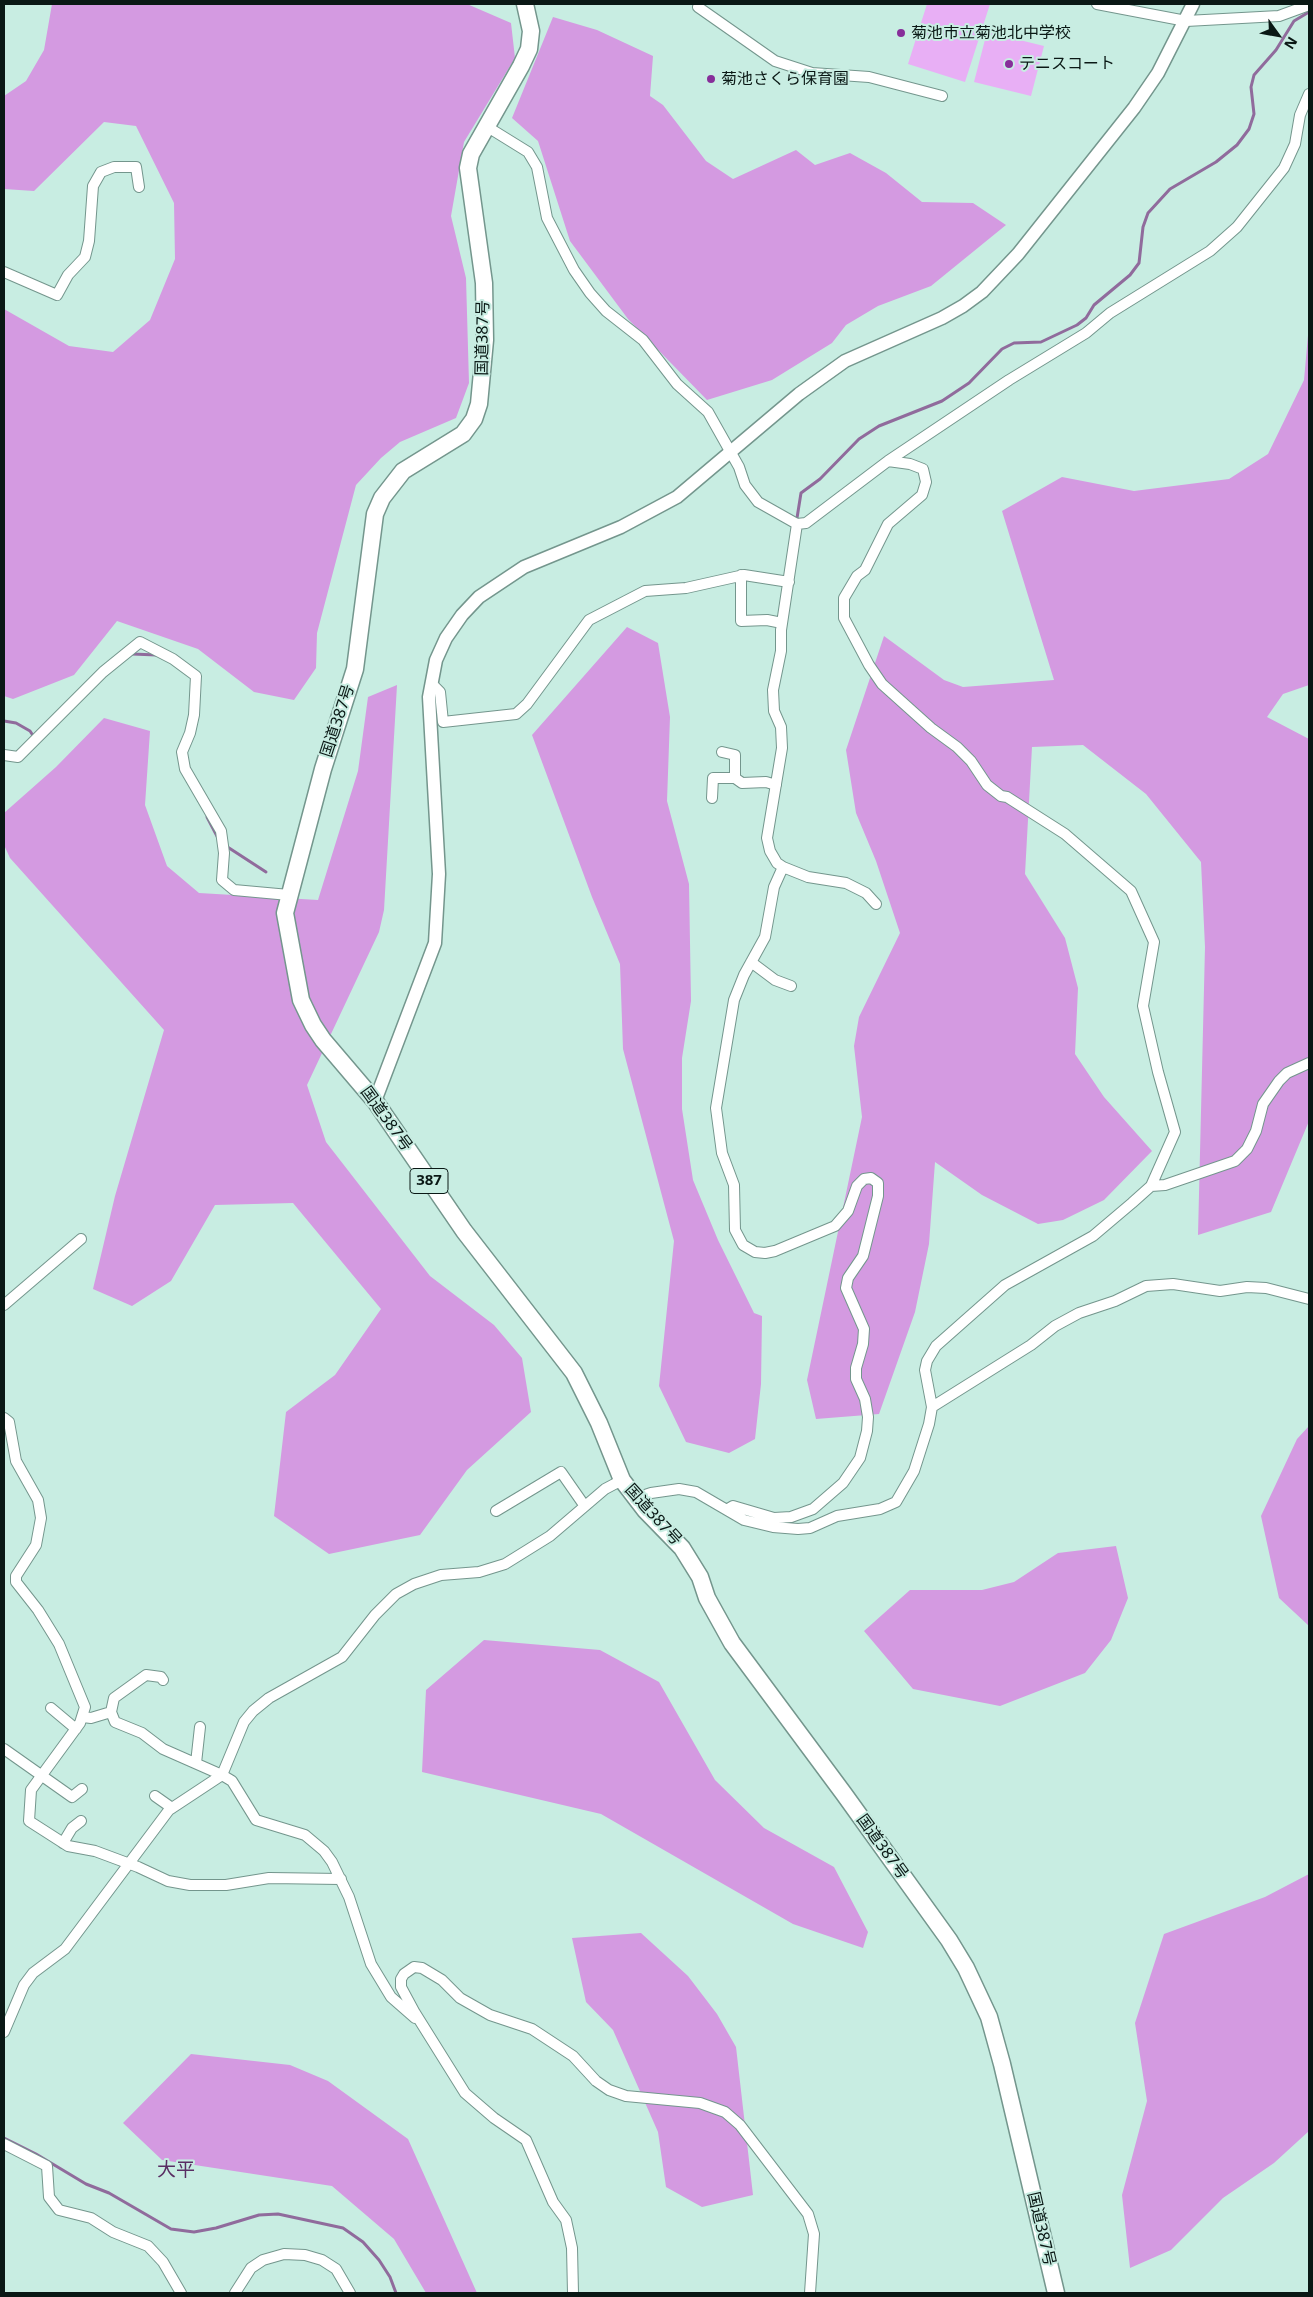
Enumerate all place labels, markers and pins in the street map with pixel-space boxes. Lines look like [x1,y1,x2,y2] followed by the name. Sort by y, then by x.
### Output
[911,23,1071,43] place label: 菊池市立菊池北中学校
[895,27,907,39] marker: 菊池市立菊池北中学校
[1019,54,1115,74] place label: テニスコート
[1003,58,1015,70] marker: テニスコート
[721,69,849,89] place label: 菊池さくら保育園
[705,73,717,85] marker: 菊池さくら保育園

